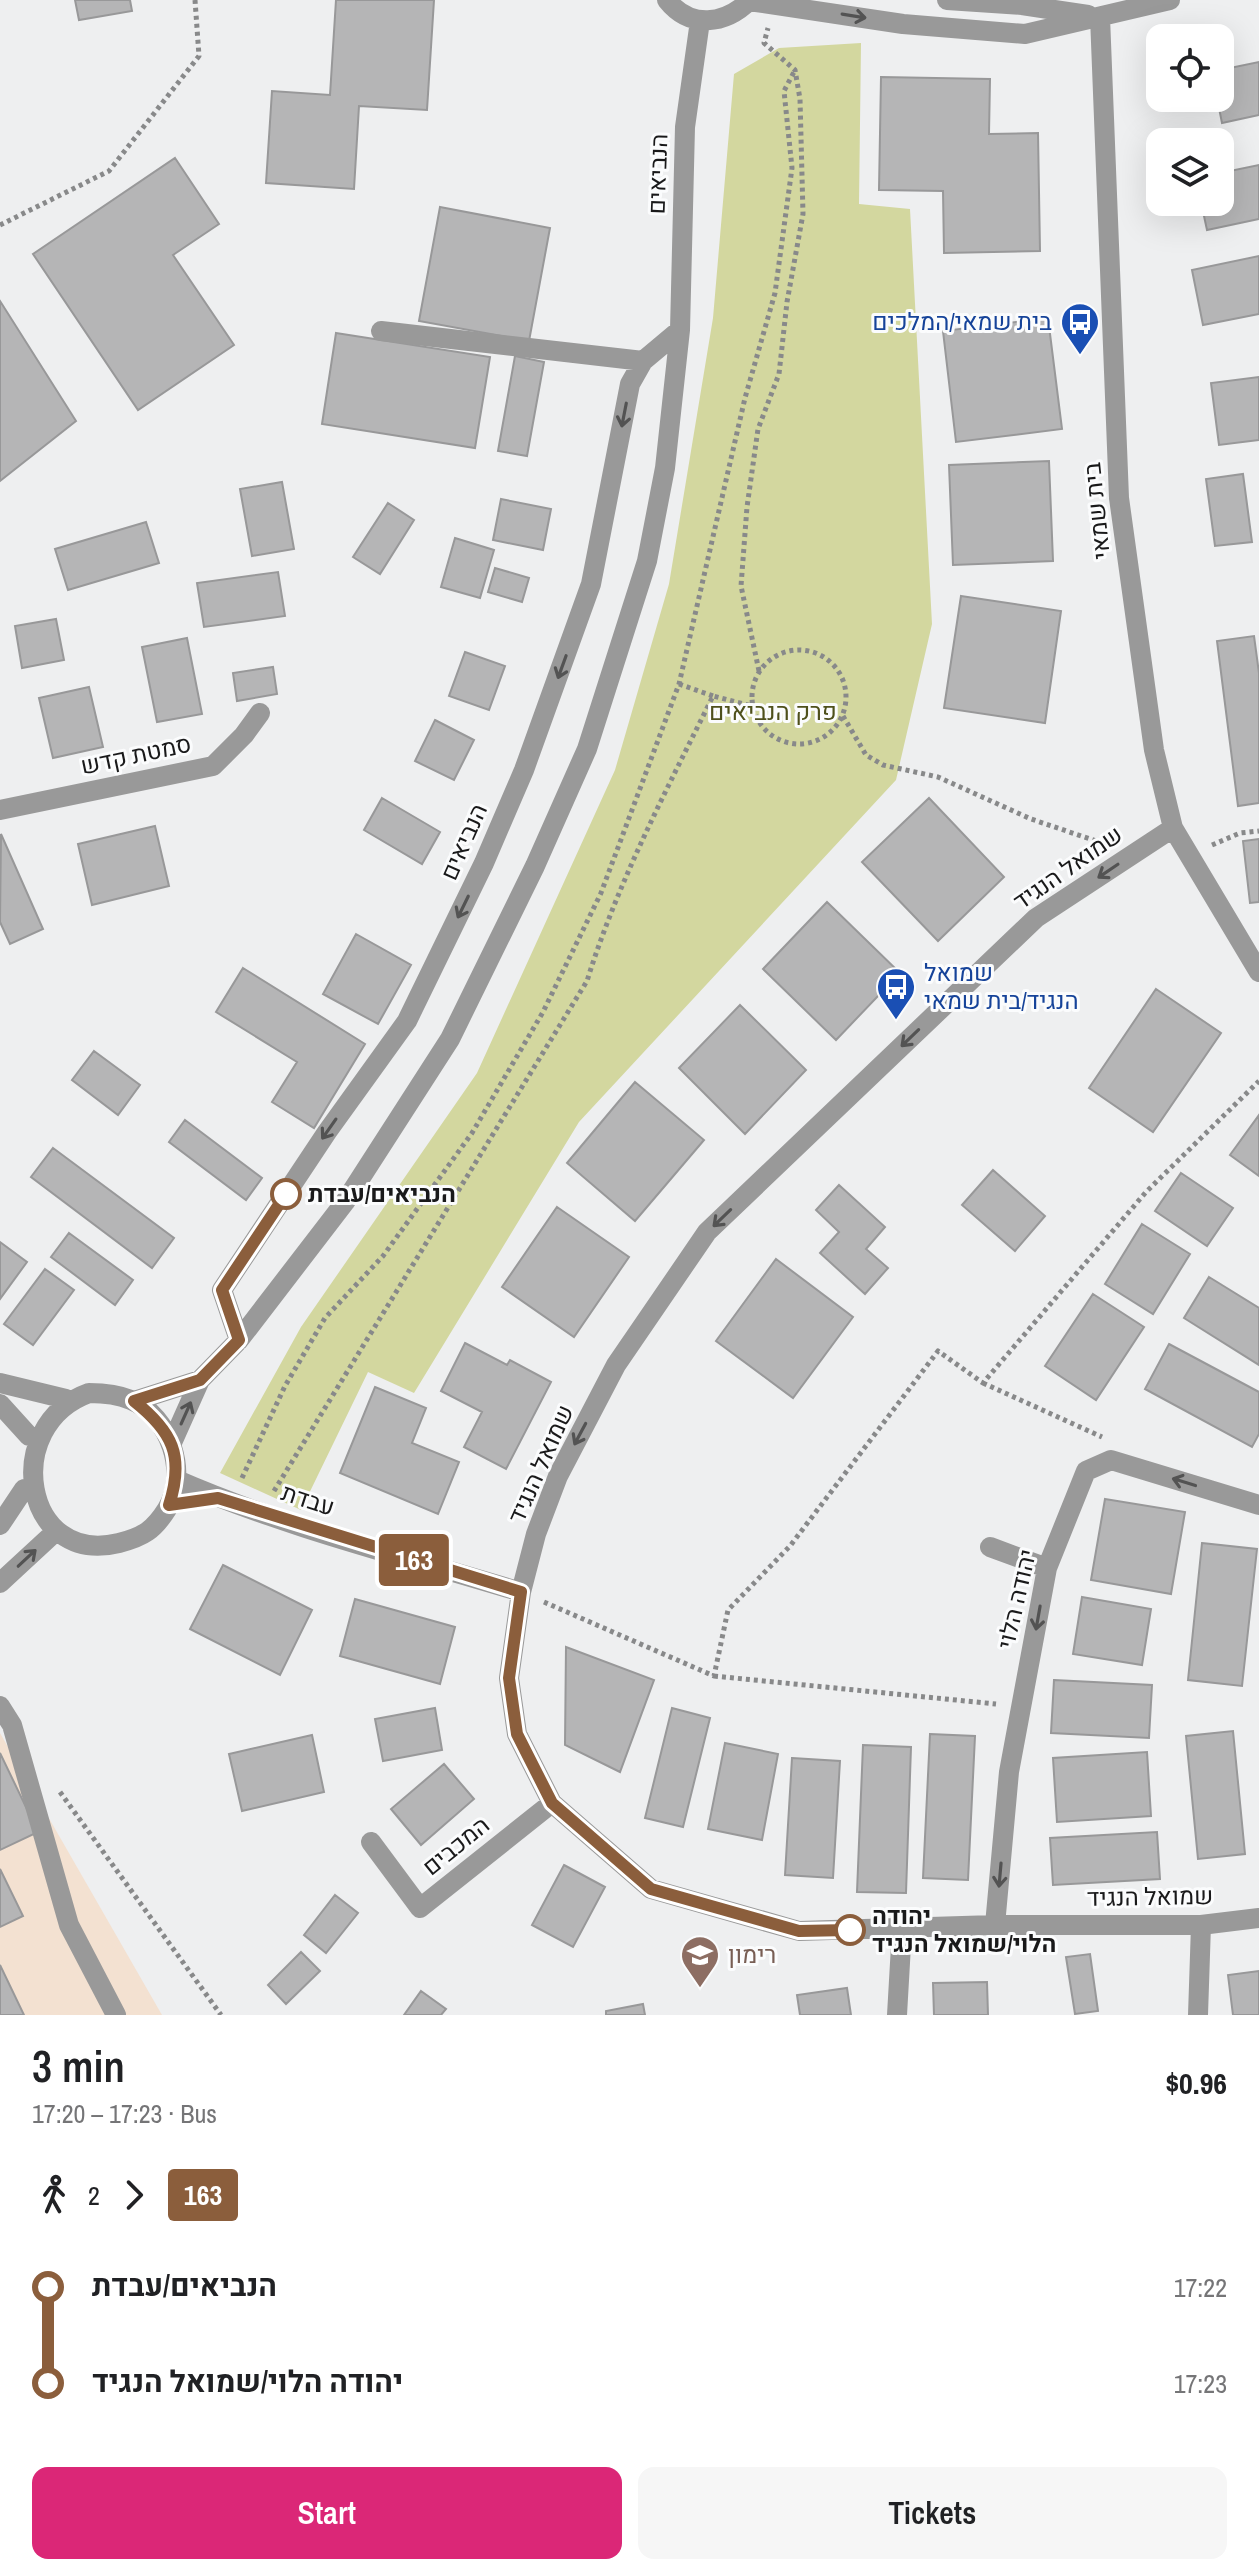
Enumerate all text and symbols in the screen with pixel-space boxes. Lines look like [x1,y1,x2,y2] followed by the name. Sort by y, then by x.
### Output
[841,10,866,25] one-way arrow
[1146,24,1234,216] map controls
[1146,24,1234,112] button: locate
[1146,128,1234,216] button: layers
[640,133,674,215] street label: הנביאים
[1059,301,1101,356] bus stop icon: בית שמאי/המלכים
[872,305,1052,337] place label: בית שמאי/המלכים
[616,402,631,428] one-way arrow
[1075,461,1117,561] street label: בית שמאי
[554,654,569,679] one-way arrow
[709,695,837,727] park label: פרק הנביאים
[78,727,194,781] street label: סמטת קדש
[432,798,494,885] street label: הנביאים
[1006,818,1128,917] street label: שמואל הנגיד
[1097,862,1119,879] one-way arrow
[455,895,470,919] one-way arrow
[924,956,1079,1016] place label: שמואל הנגיד/בית שמאי
[875,966,917,1021] bus stop icon: שמואל הנגיד/בית שמאי
[900,1029,920,1048] one-way arrow
[321,1118,337,1140] one-way arrow
[308,1177,456,1209] place label: הנביאים/עבדת
[271,1179,301,1209] marker: הנביאים/עבדת
[712,1208,732,1227] one-way arrow
[500,1399,580,1528] street label: שמואל הנגיד
[179,1401,194,1425] one-way arrow
[571,1422,587,1446] one-way arrow
[1172,1474,1198,1489] one-way arrow
[278,1475,339,1523] street label: עבדת
[368,1534,460,1586] line badge: 163
[395,1541,433,1579] text: 163
[989,1546,1043,1652] street label: יהודה הלוי
[17,1549,37,1567] one-way arrow
[1029,1604,1044,1630] one-way arrow
[415,1808,496,1882] street label: המכבים
[992,1861,1007,1888] one-way arrow
[1087,1879,1213,1913] street label: שמואל הנגיד
[872,1899,1056,1959] place label: יהודה הלוי/שמואל הנגיד
[835,1915,865,1945] marker: יהודה הלוי/שמואל הנגיד
[679,1934,721,1989] school or university icon: רימון
[728,1938,776,1970] place label: רימון
[32,2036,125,2096] text: 3 min
[1165,2063,1227,2103] text: $0.96
[32,2096,217,2131] text: 17:20 – 17:23 · Bus
[32,2173,76,2217] icon: walk
[112,2173,156,2217] icon: forward
[184,2176,222,2214] text: 163
[88,2178,100,2213] text: 2
[92,2265,277,2305] text: הנביאים/עבדת
[1174,2270,1227,2305] text: 17:22
[92,2361,403,2401] text: יהודה הלוי/שמואל הנגיד
[1174,2366,1227,2401] text: 17:23
[32,2467,622,2559] button: Start
[638,2467,1227,2559] button: Tickets

